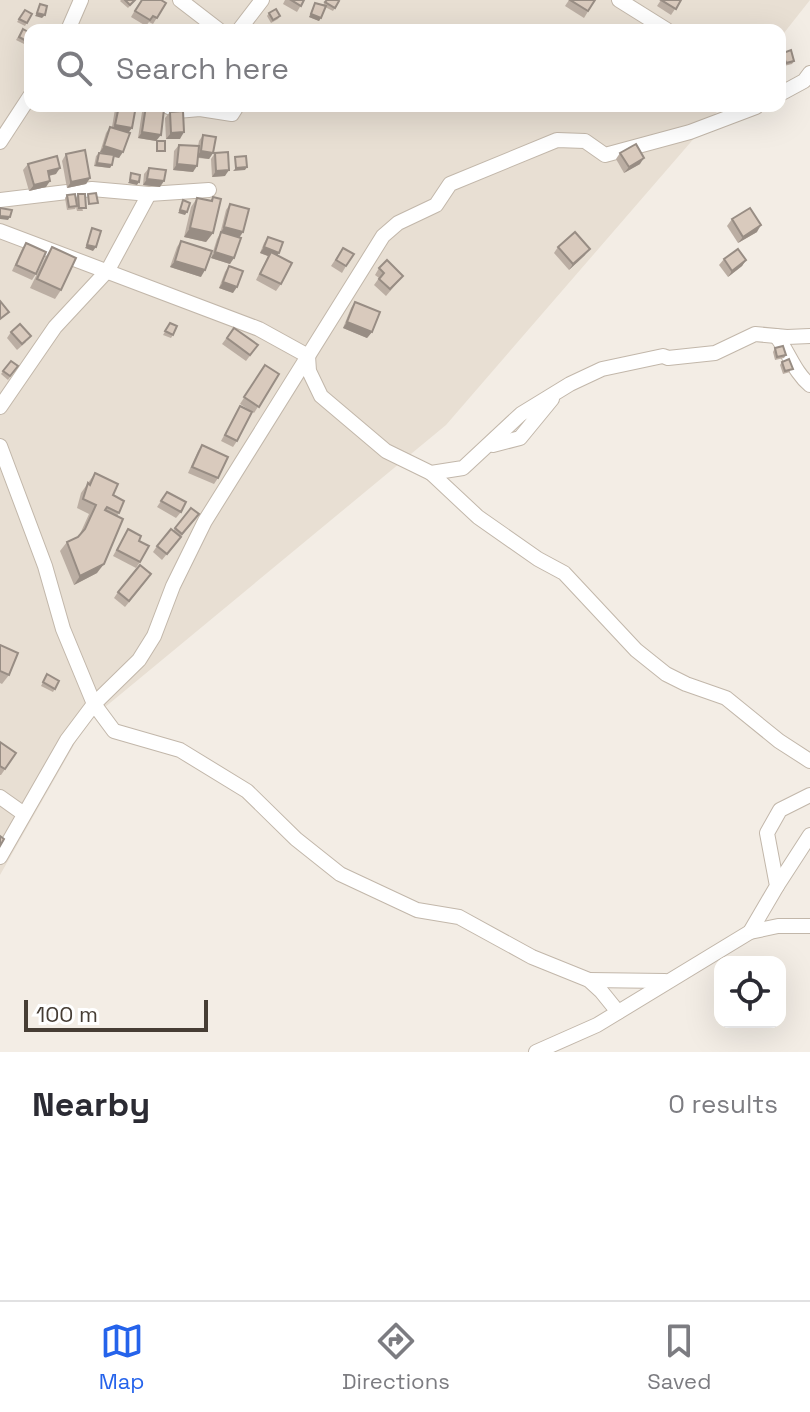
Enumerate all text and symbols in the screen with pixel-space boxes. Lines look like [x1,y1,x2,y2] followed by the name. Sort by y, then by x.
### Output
[24,24,786,112] search box
[52,46,96,90] icon: search
[116,49,289,88] text: Search here
[714,956,786,1028] map controls
[714,956,786,1028] button: locate
[24,996,208,1032] scale bar
[36,1000,98,1028] text: 100 m
[32,1083,150,1126] text: Nearby
[668,1087,778,1121] text: 0 results
[99,1319,145,1395] tab: Map
[342,1319,450,1395] tab: Directions
[647,1319,711,1395] tab: Saved

